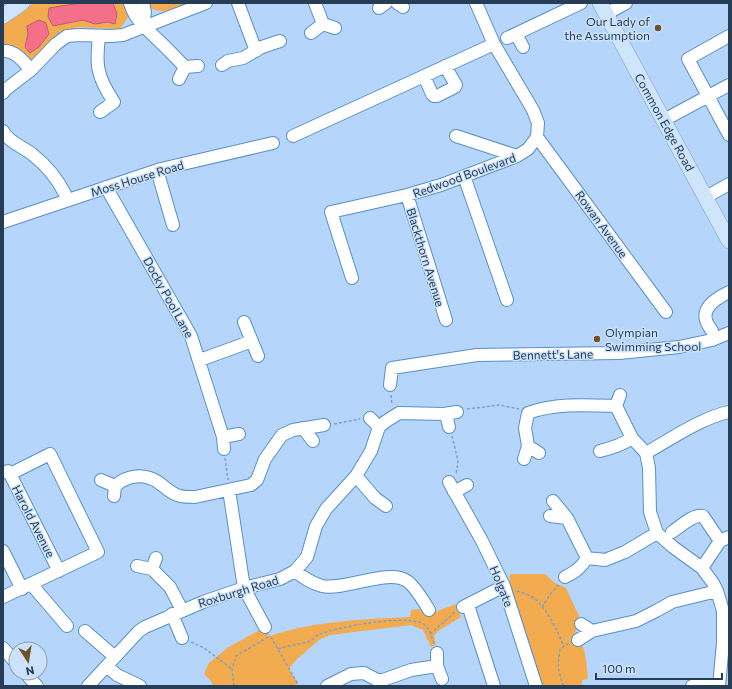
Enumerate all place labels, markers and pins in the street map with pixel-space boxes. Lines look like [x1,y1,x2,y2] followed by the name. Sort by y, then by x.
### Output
[564,14,650,42] place label: Our Lady of the Assumption
[653,23,663,33] marker: Our Lady of the Assumption
[605,325,701,353] place label: Olympian Swimming School
[592,334,602,344] marker: Olympian Swimming School

